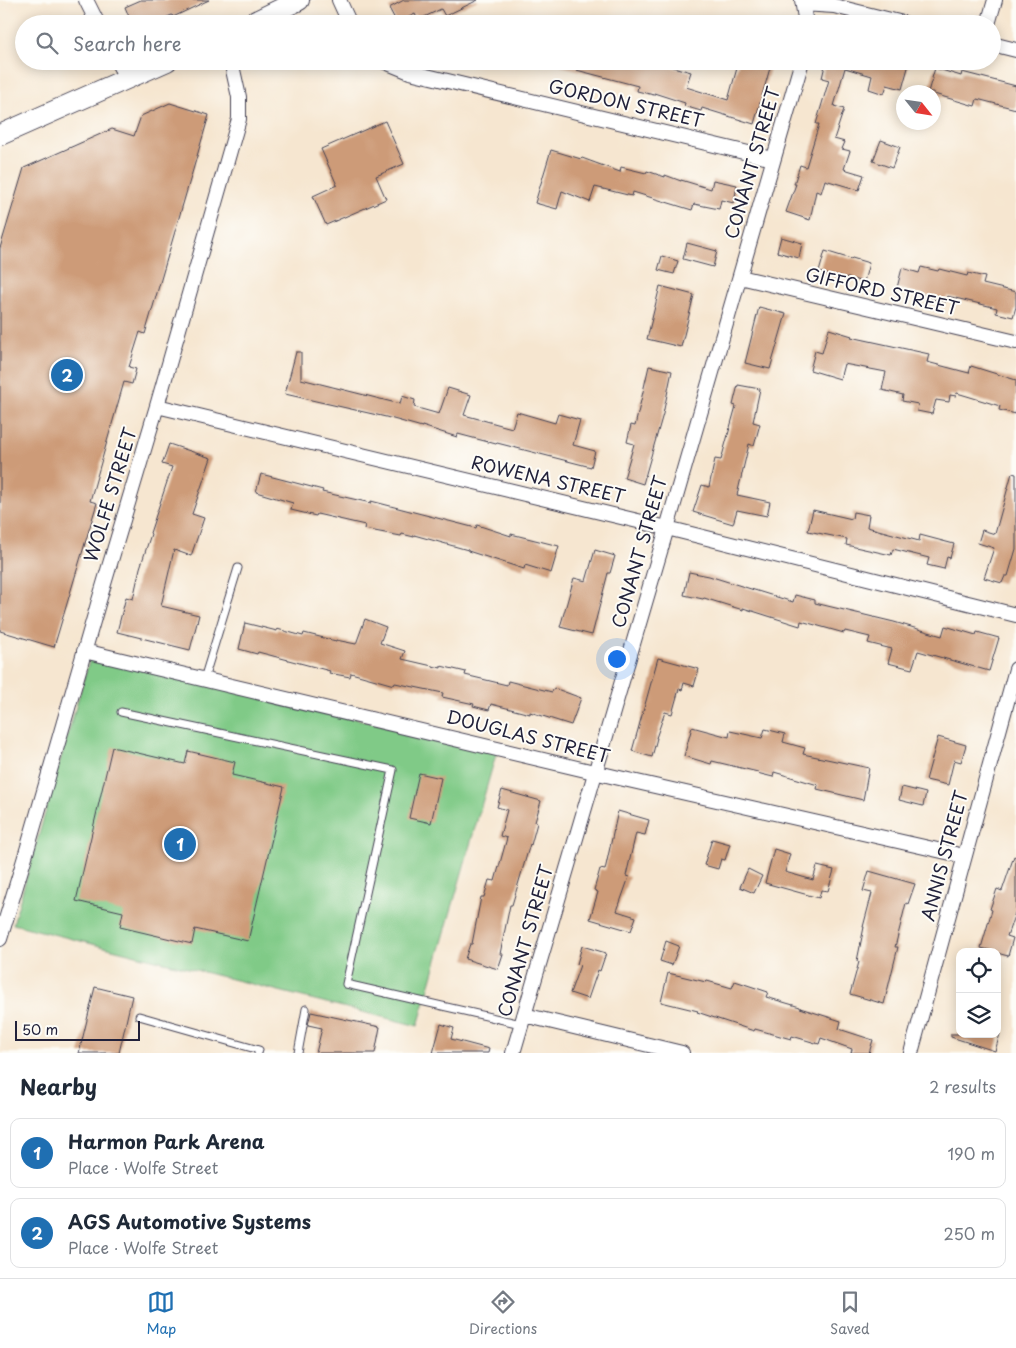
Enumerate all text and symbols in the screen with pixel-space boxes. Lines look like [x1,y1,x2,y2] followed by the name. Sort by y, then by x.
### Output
[15,15,1001,70] search box
[33,29,61,57] icon: search
[73,29,182,57] text: Search here
[546,72,707,134] street label: GORDON STREET
[717,83,786,242] street label: CONANT STREET
[896,85,941,130] north arrow
[803,260,963,322] street label: GIFFORD STREET
[51,356,83,394] pin: 2
[76,423,143,565] street label: WOLFE STREET
[469,448,629,510] street label: ROWENA STREET
[604,472,673,631] street label: CONANT STREET
[604,646,630,672] your location
[444,702,614,769] street label: DOUGLAS STREET
[913,787,974,924] street label: ANNIS STREET
[164,825,196,863] pin: 1
[490,861,559,1020] street label: CONANT STREET
[956,948,1001,1038] map controls
[956,948,1001,993] button: locate
[956,993,1001,1038] button: layers
[15,1018,140,1041] scale bar
[22,1019,58,1040] text: 50 m
[20,1070,97,1102] text: Nearby
[929,1074,996,1098] text: 2 results
[68,1127,264,1155] text: Harmon Park Arena
[33,1141,41,1165] text: 1
[947,1141,995,1165] text: 190 m
[68,1155,218,1179] text: Place · Wolfe Street
[68,1207,311,1235] text: AGS Automotive Systems
[31,1221,43,1245] text: 2
[944,1221,995,1245] text: 250 m
[68,1235,218,1259] text: Place · Wolfe Street
[146,1288,176,1339] tab: Map
[469,1288,537,1339] tab: Directions
[830,1288,870,1339] tab: Saved

